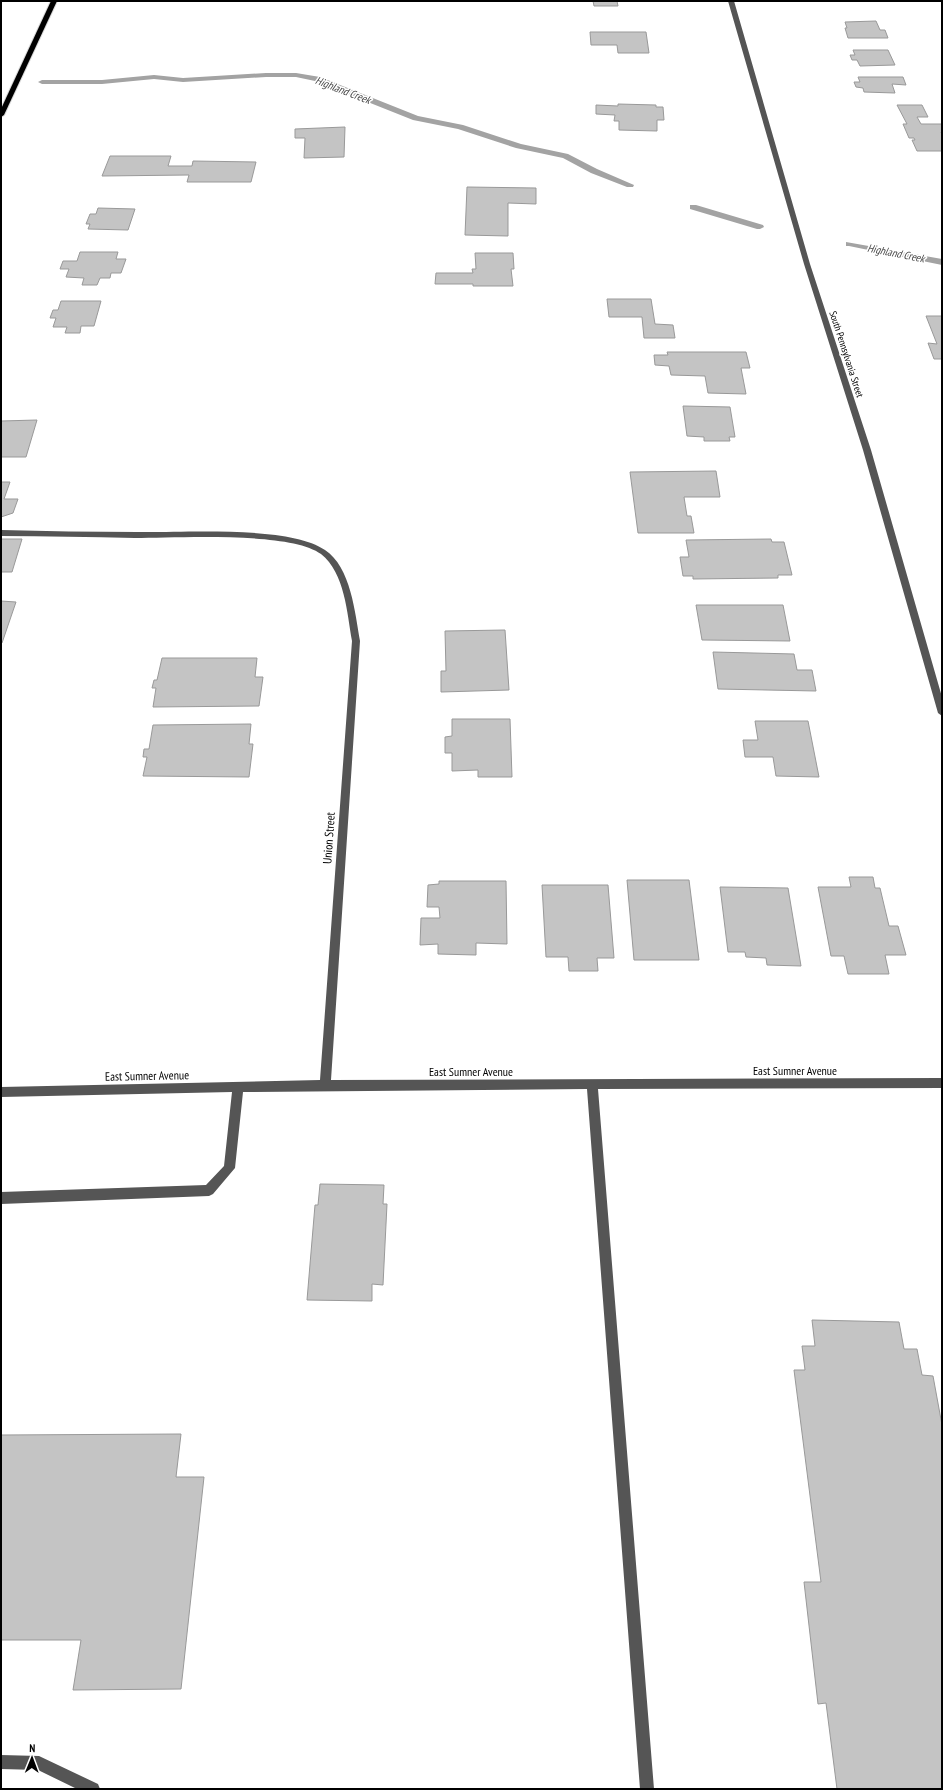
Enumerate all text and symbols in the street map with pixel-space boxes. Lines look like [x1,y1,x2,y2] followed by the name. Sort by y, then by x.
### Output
[313,73,374,108] water label: Highland Creek
[866,241,927,266] water label: Highland Creek
[826,309,867,399] street label: South Pennsylvania Street
[319,811,338,864] street label: Union Street
[753,1063,837,1078] street label: East Sumner Avenue
[429,1064,513,1079] street label: East Sumner Avenue
[105,1067,189,1084] street label: East Sumner Avenue
[12,1738,52,1778] north arrow
[29,1741,35,1755] text: N

